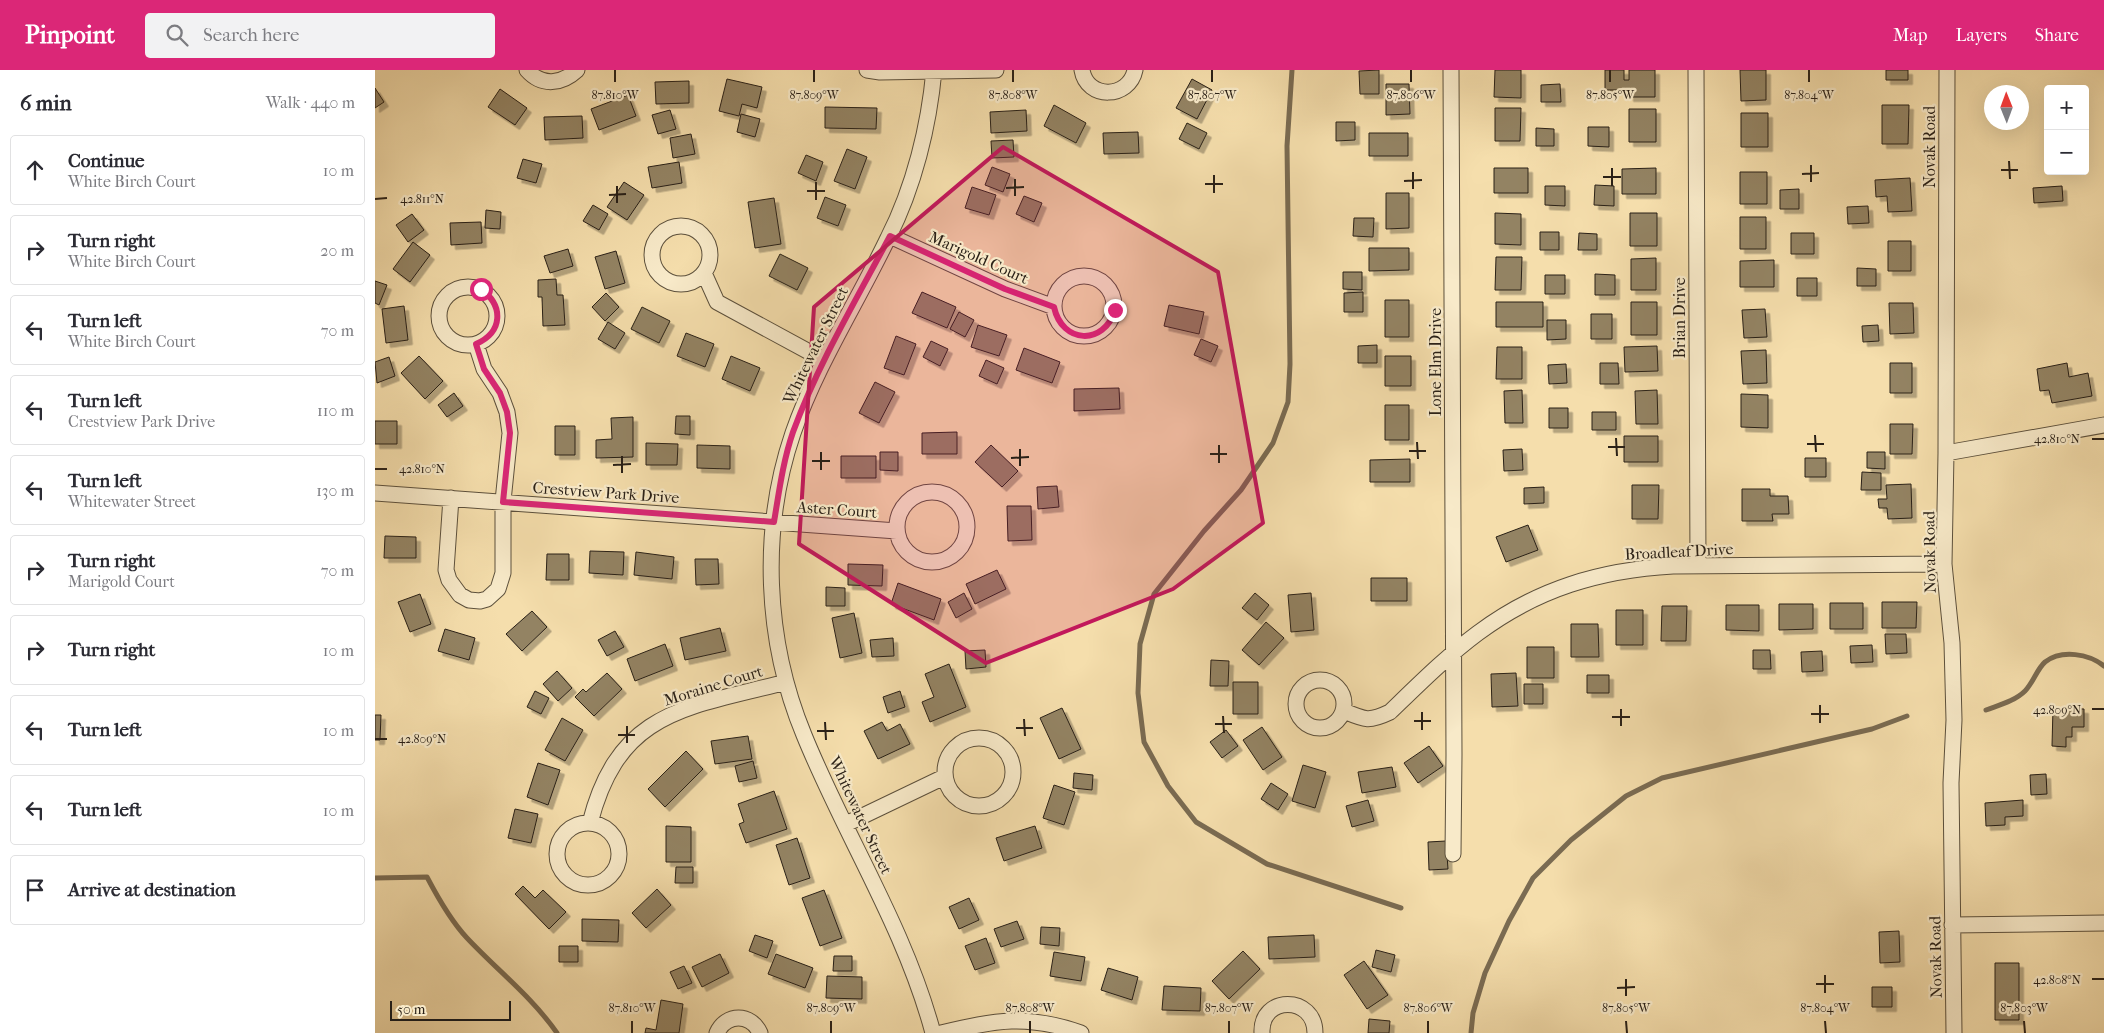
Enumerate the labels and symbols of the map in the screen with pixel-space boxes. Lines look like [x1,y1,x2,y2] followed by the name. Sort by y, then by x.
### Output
[1984,85,2029,130] north arrow
[592,88,640,102] text: 87.810°W
[789,88,840,102] text: 87.809°W
[989,88,1039,102] text: 87.808°W
[1188,88,1237,102] text: 87.807°W
[1386,88,1437,102] text: 87.806°W
[1586,88,1635,102] text: 87.805°W
[1784,88,1835,102] text: 87.804°W
[1920,106,1939,188] street label: Novak Road
[400,192,444,206] text: 42.811°N
[926,227,1032,288] street label: Marigold Court
[1670,277,1689,359] street label: Brian Drive
[470,278,493,301] route start
[778,283,852,408] street label: Whitewater Street
[1104,299,1127,322] route end
[1426,308,1445,416] street label: Lone Elm Drive
[2034,432,2080,446] text: 42.810°N
[399,462,445,476] text: 42.810°N
[532,478,680,507] street label: Crestview Park Drive
[795,497,878,522] street label: Aster Court
[1919,510,1940,593] street label: Novak Road
[1624,539,1734,564] street label: Broadleaf Drive
[661,661,765,710] street label: Moraine Court
[2033,703,2081,717] text: 42.809°N
[398,732,446,746] text: 42.809°N
[824,752,896,877] street label: Whitewater Street
[1925,915,1946,998] street label: Novak Road
[2033,973,2081,987] text: 42.808°N
[390,998,511,1021] scale bar
[609,1001,657,1015] text: 87.810°W
[806,1001,857,1015] text: 87.809°W
[1006,1001,1056,1015] text: 87.808°W
[1205,1001,1254,1015] text: 87.807°W
[1403,1001,1454,1015] text: 87.806°W
[1602,1001,1651,1015] text: 87.805°W
[1800,1001,1851,1015] text: 87.804°W
[2000,1001,2049,1015] text: 87.803°W

